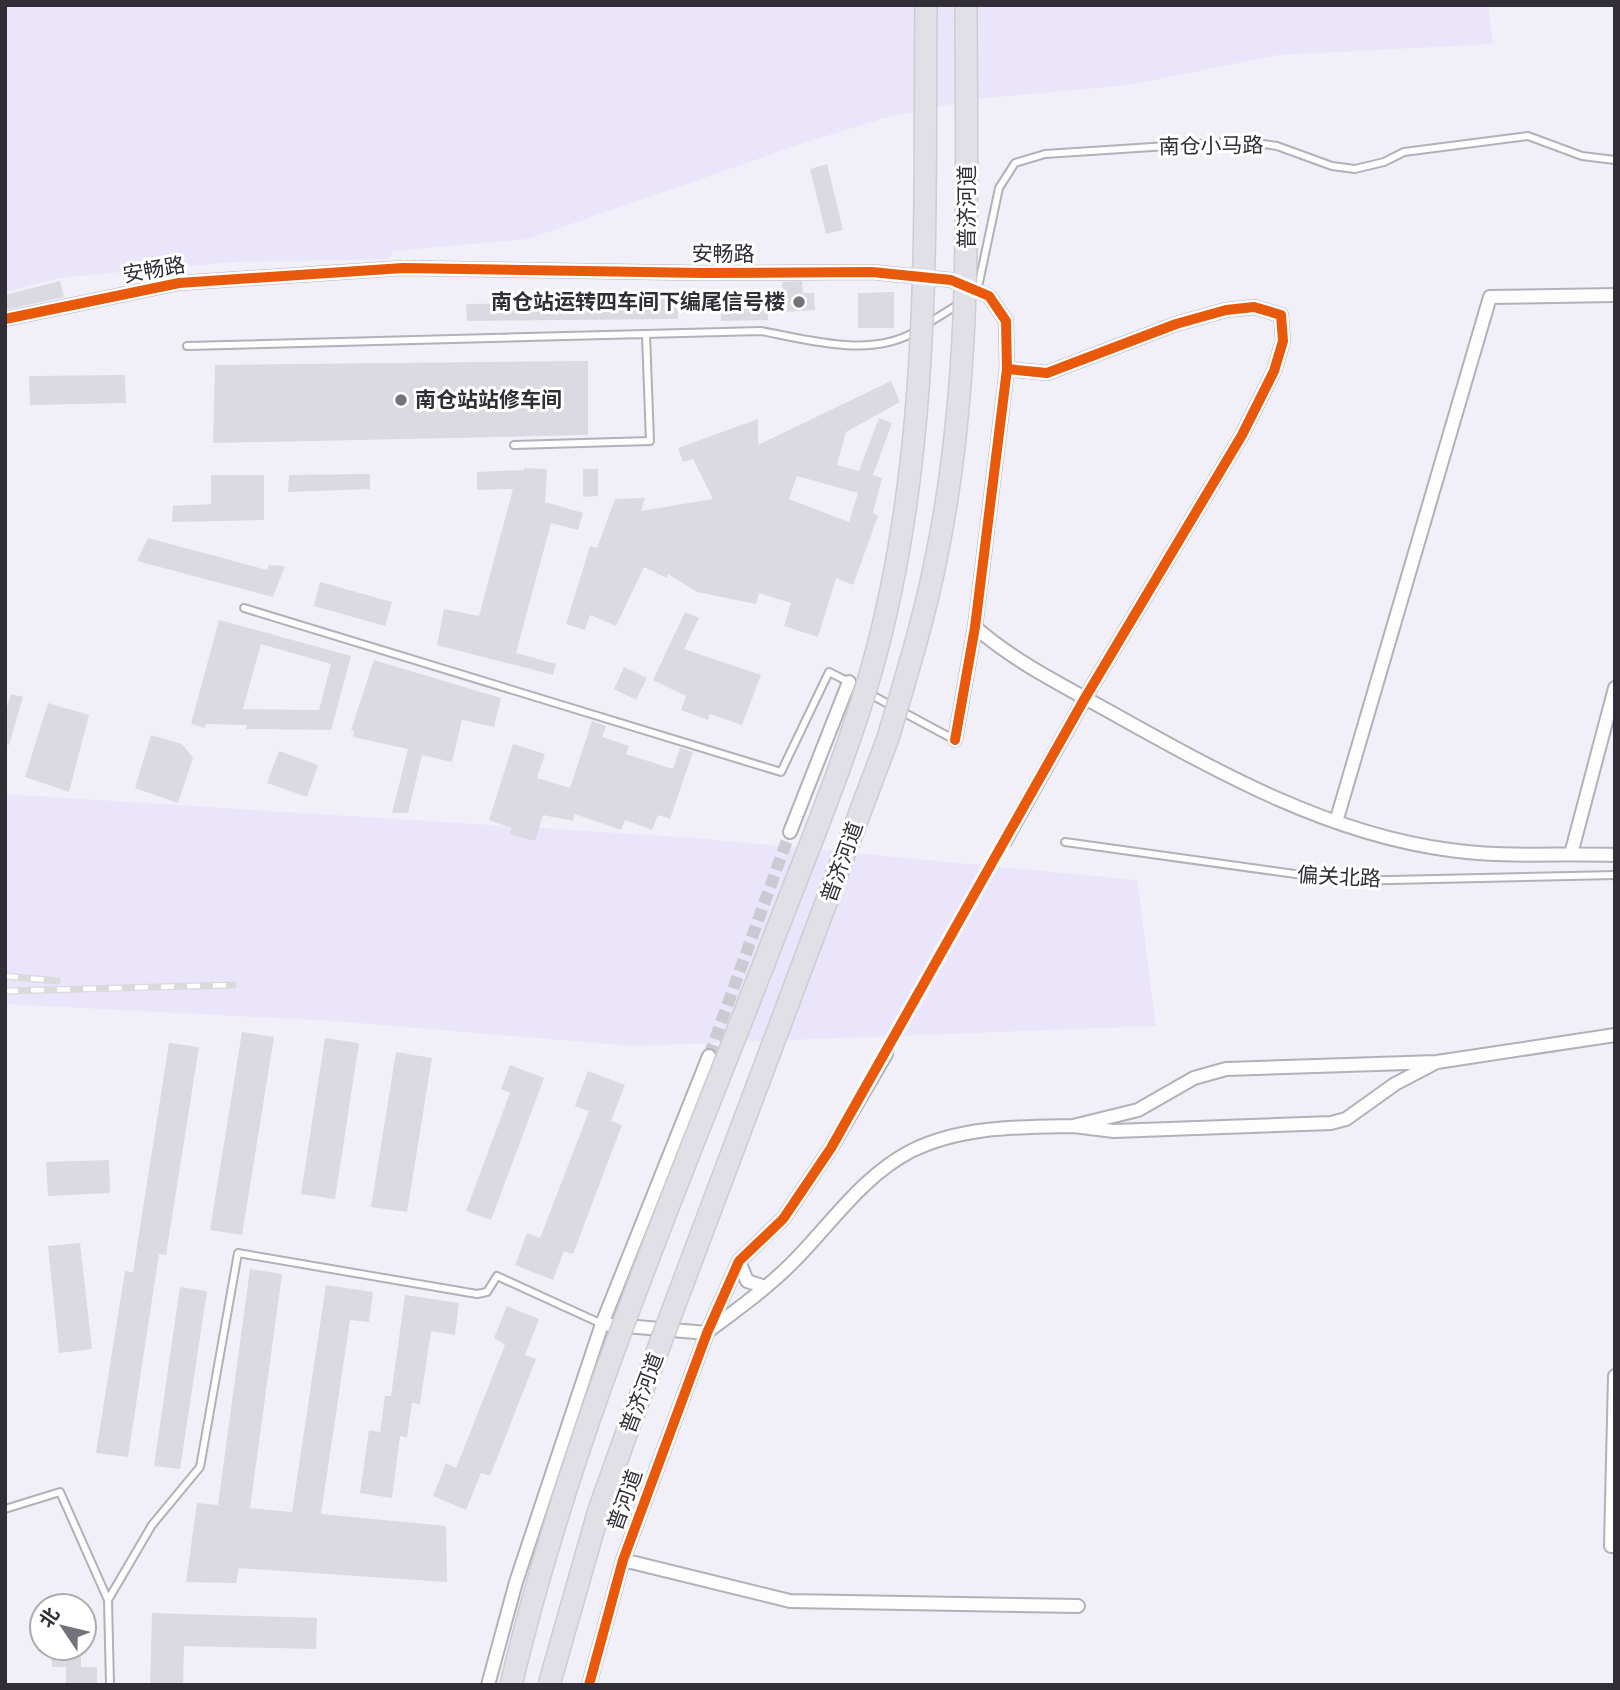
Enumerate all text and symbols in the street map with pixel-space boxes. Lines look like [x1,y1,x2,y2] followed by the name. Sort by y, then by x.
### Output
[1158,128,1264,160] street label: 南仓小马路
[950,165,980,249] street label: 普济河道
[692,237,755,267] street label: 安畅路
[120,248,187,288] street label: 安畅路
[491,285,785,315] place label: 南仓站运转四车间下编尾信号楼
[791,294,807,310] marker: 南仓站运转四车间下编尾信号楼
[415,383,562,413] place label: 南仓站站修车间
[393,392,409,408] marker: 南仓站站修车间
[812,817,869,906] street label: 普济河道
[1296,858,1382,892] street label: 偏关北路
[611,1348,669,1437] street label: 普济河道
[598,1465,648,1534] street label: 普河道
[28,1592,98,1662] north arrow
[31,1601,64,1632] text: 北

